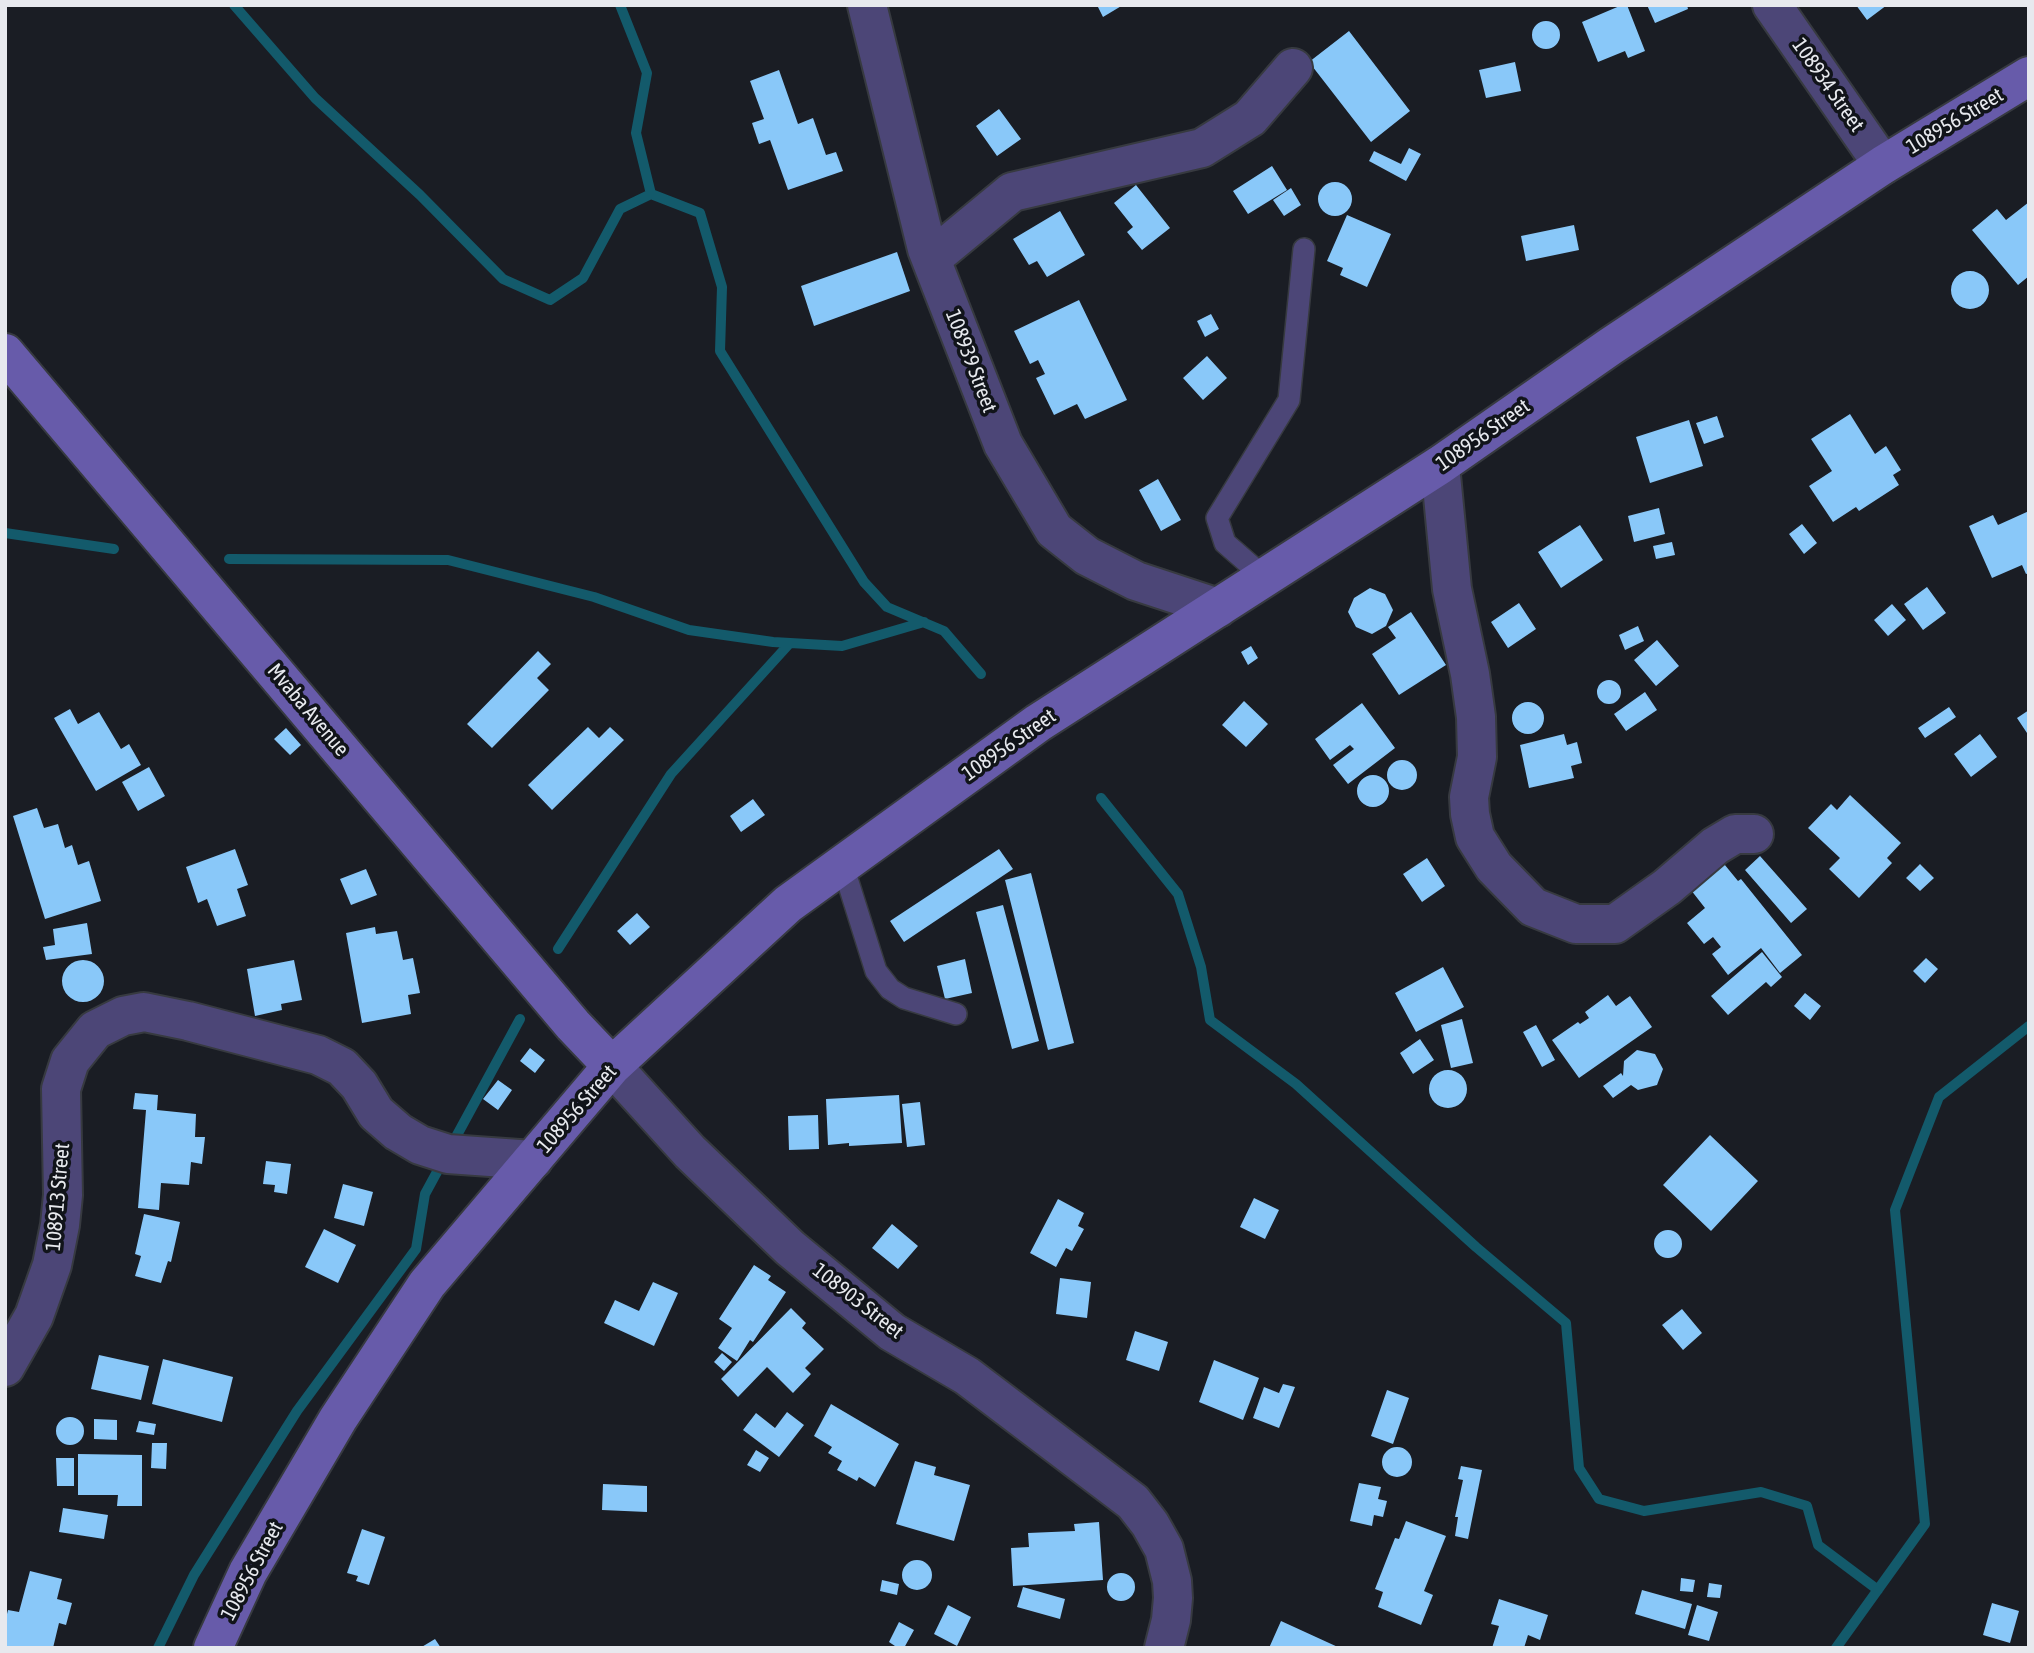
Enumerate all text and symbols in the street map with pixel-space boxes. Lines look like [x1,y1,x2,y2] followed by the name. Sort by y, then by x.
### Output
[1787,33,1869,137] street label: 108934 Street
[1902,82,2008,160] street label: 108956 Street
[940,306,1002,416] street label: 108939 Street
[1431,394,1535,476] street label: 108956 Street
[262,659,354,761] street label: Mvaba Avenue
[957,704,1061,786] street label: 108956 Street
[532,1060,622,1158] street label: 108956 Street
[41,1142,75,1252] street label: 108913 Street
[808,1258,908,1344] street label: 108903 Street
[215,1517,289,1625] street label: 108956 Street

